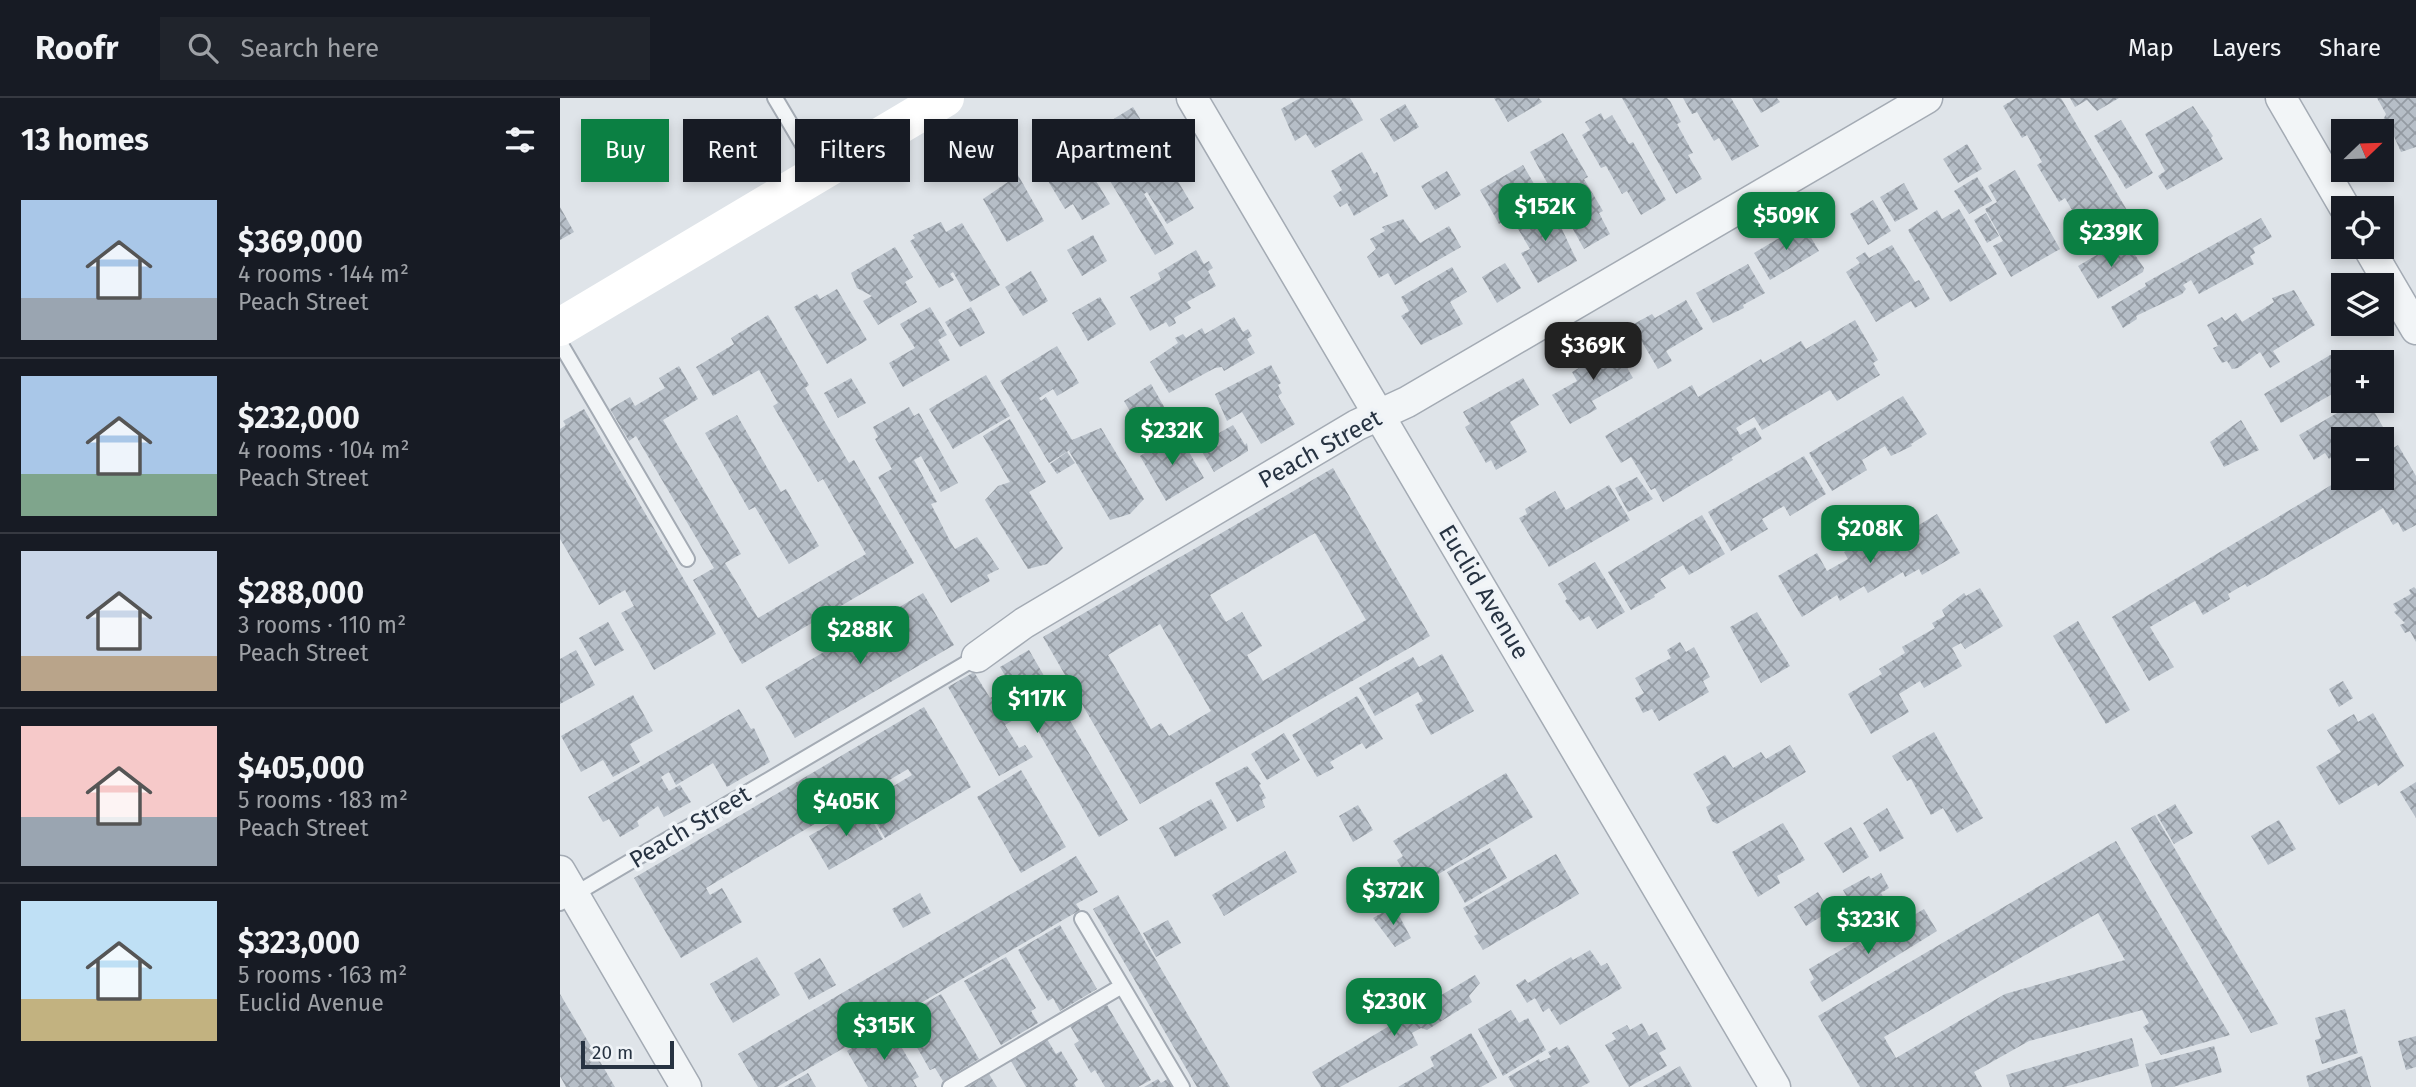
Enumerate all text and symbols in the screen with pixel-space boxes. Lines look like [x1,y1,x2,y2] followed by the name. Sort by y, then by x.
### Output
[160,17,650,80] search box
[35,28,118,68] text: Roofr
[184,29,222,67] icon: search
[240,33,379,64] text: Search here
[2128,34,2174,62] text: Map
[2212,34,2281,62] text: Layers
[2319,34,2381,62] text: Share
[581,119,669,182] chip: Buy
[683,119,781,182] chip: Rent
[795,119,910,182] chip: Filters
[924,119,1018,182] chip: New
[1032,119,1195,182] chip: Apartment
[2331,119,2394,182] north arrow
[2331,119,2394,490] map controls
[501,121,539,159] icon: filters
[21,122,149,158] text: 13 homes
[1496,184,1594,243] pin: $152K
[1515,192,1575,220] text: $152K
[1737,192,1835,252] pin: $509K
[2331,196,2394,259] button: locate
[1753,201,1819,229] text: $509K
[2062,209,2160,269] pin: $239K
[2079,218,2143,246] text: $239K
[238,224,363,260] text: $369,000
[77,228,161,312] icon: home
[238,260,409,288] text: 4 rooms · 144 m²
[2331,273,2394,336] button: layers
[238,288,368,316] text: Peach Street
[1544,322,1642,382] pin: $369K
[1561,331,1625,359] text: $369K
[2331,350,2394,413] button: +
[238,400,360,436] text: $232,000
[77,404,161,488] icon: home
[1254,404,1387,494] street label: Peach Street
[1123,408,1221,467] pin: $232K
[1141,416,1203,444] text: $232K
[2331,427,2394,490] button: −
[238,436,409,464] text: 4 rooms · 104 m²
[238,464,368,492] text: Peach Street
[1821,505,1919,565] pin: $208K
[1837,514,1903,542] text: $208K
[1433,520,1535,664] street label: Euclid Avenue
[238,575,364,611] text: $288,000
[77,579,161,663] icon: home
[811,606,909,666] pin: $288K
[238,611,406,639] text: 3 rooms · 110 m²
[827,615,893,643] text: $288K
[238,639,368,667] text: Peach Street
[988,676,1086,735] pin: $117K
[1008,684,1066,712] text: $117K
[238,750,364,786] text: $405,000
[77,754,161,838] icon: home
[797,778,895,838] pin: $405K
[624,780,756,874] street label: Peach Street
[238,786,408,814] text: 5 rooms · 183 m²
[813,787,879,815] text: $405K
[238,814,368,842] text: Peach Street
[1344,868,1442,927] pin: $372K
[1362,876,1424,904] text: $372K
[1819,896,1917,956] pin: $323K
[1837,905,1899,933] text: $323K
[238,925,360,961] text: $323,000
[77,929,161,1013] icon: home
[238,961,407,989] text: 5 rooms · 163 m²
[1345,978,1443,1038] pin: $230K
[1362,987,1426,1015] text: $230K
[238,989,384,1017] text: Euclid Avenue
[835,1002,933,1062] pin: $315K
[853,1011,915,1039] text: $315K
[581,1038,674,1070] scale bar
[592,1041,633,1064] text: 20 m

